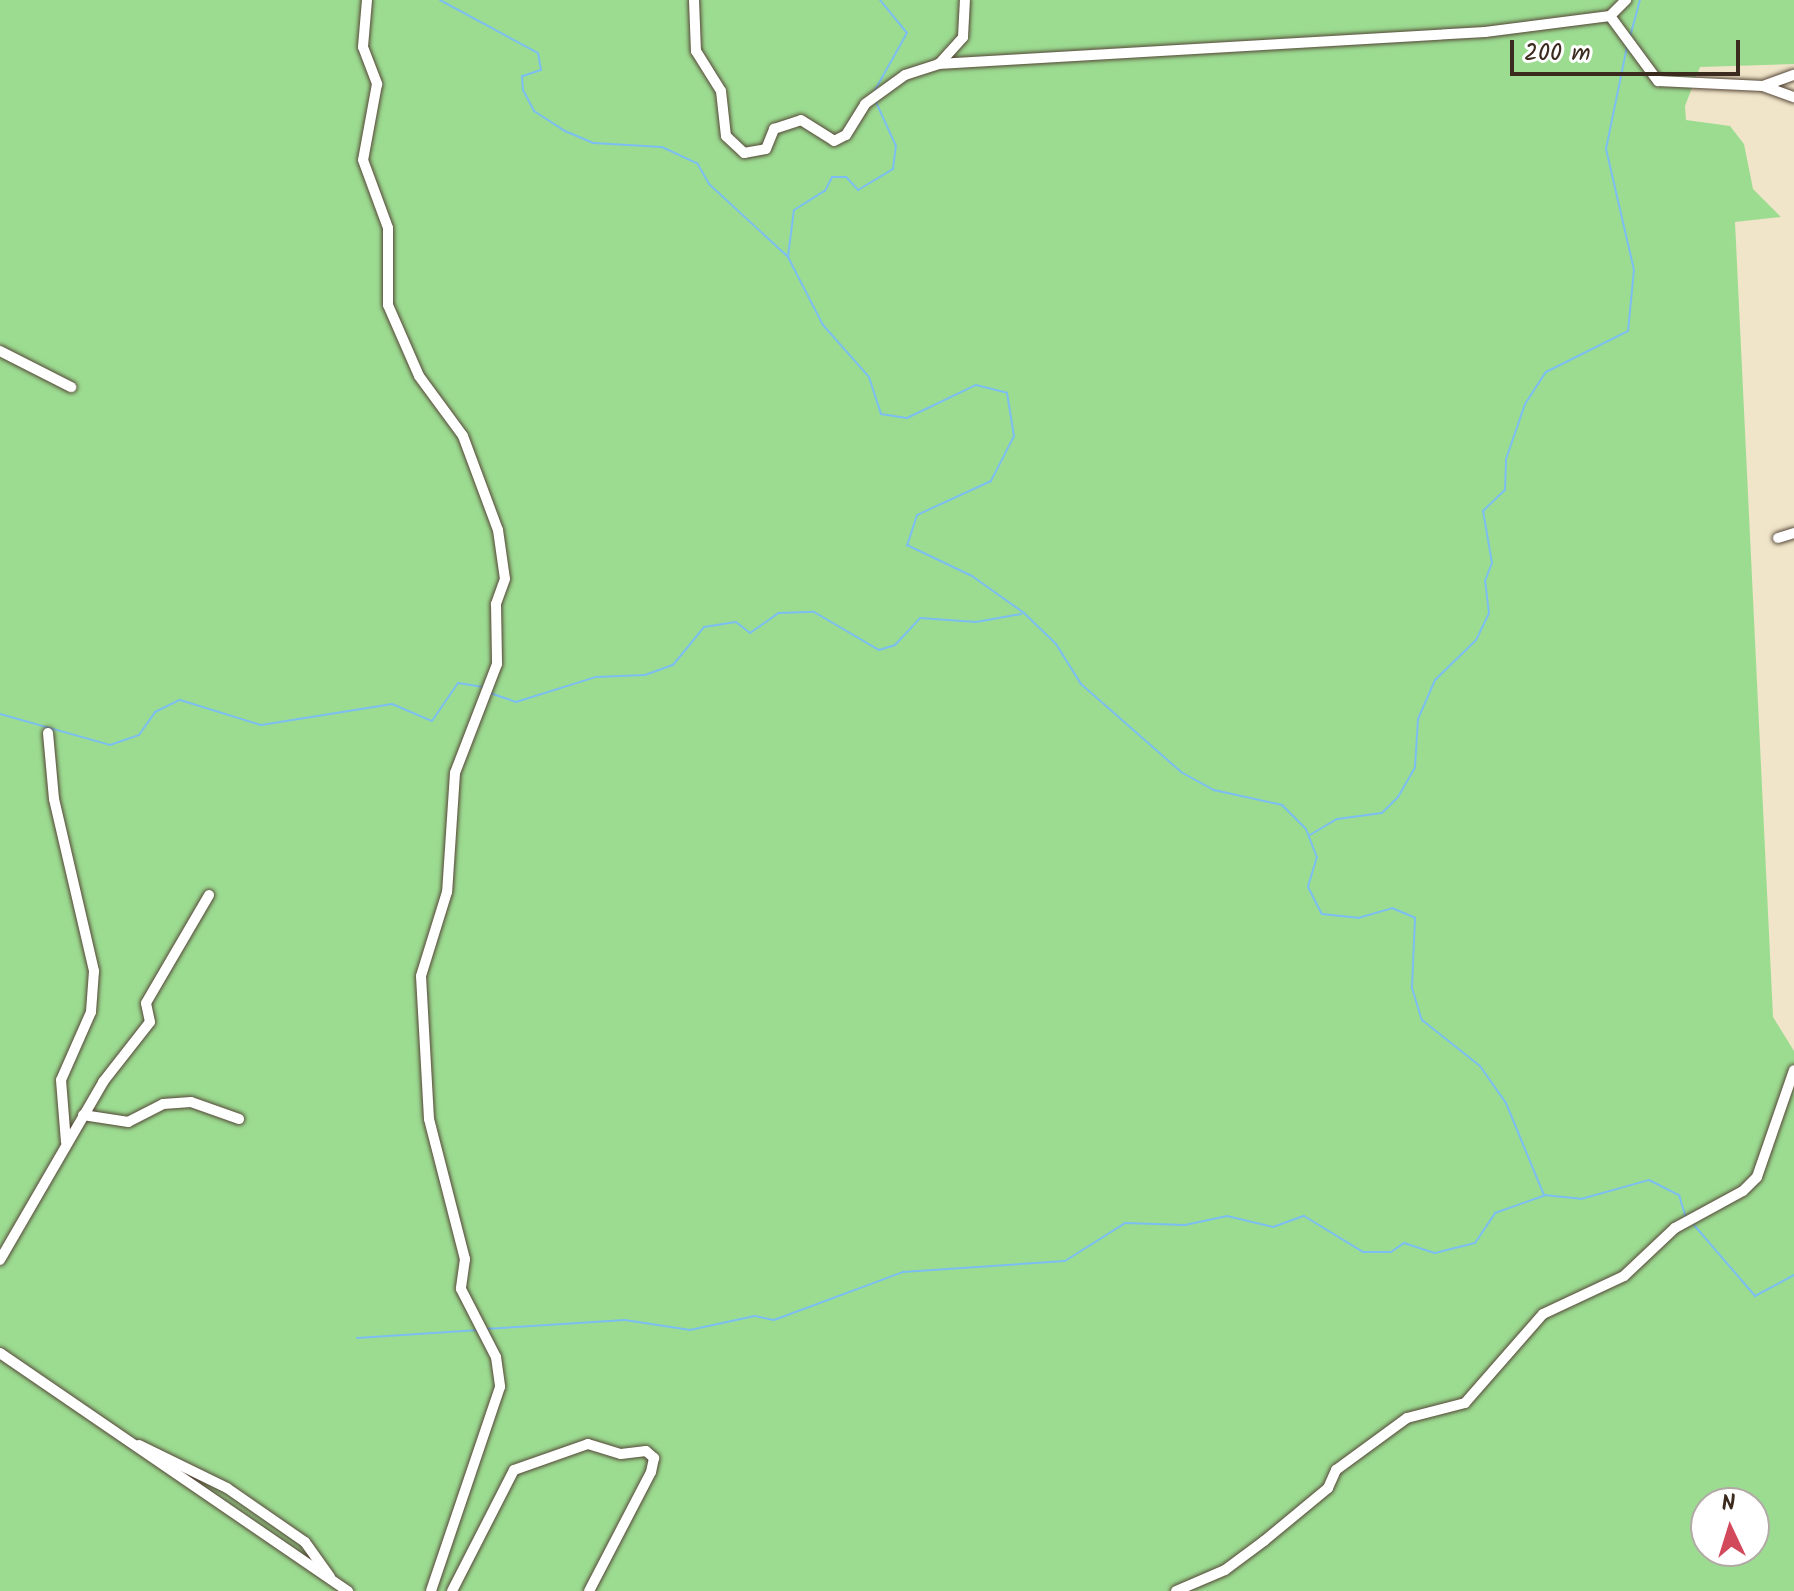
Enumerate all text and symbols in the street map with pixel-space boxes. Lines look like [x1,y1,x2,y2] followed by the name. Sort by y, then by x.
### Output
[1514,24,1744,74] scale bar
[1524,34,1591,73] text: 200 m
[1690,1487,1770,1567] north arrow
[1720,1487,1737,1522] text: N

